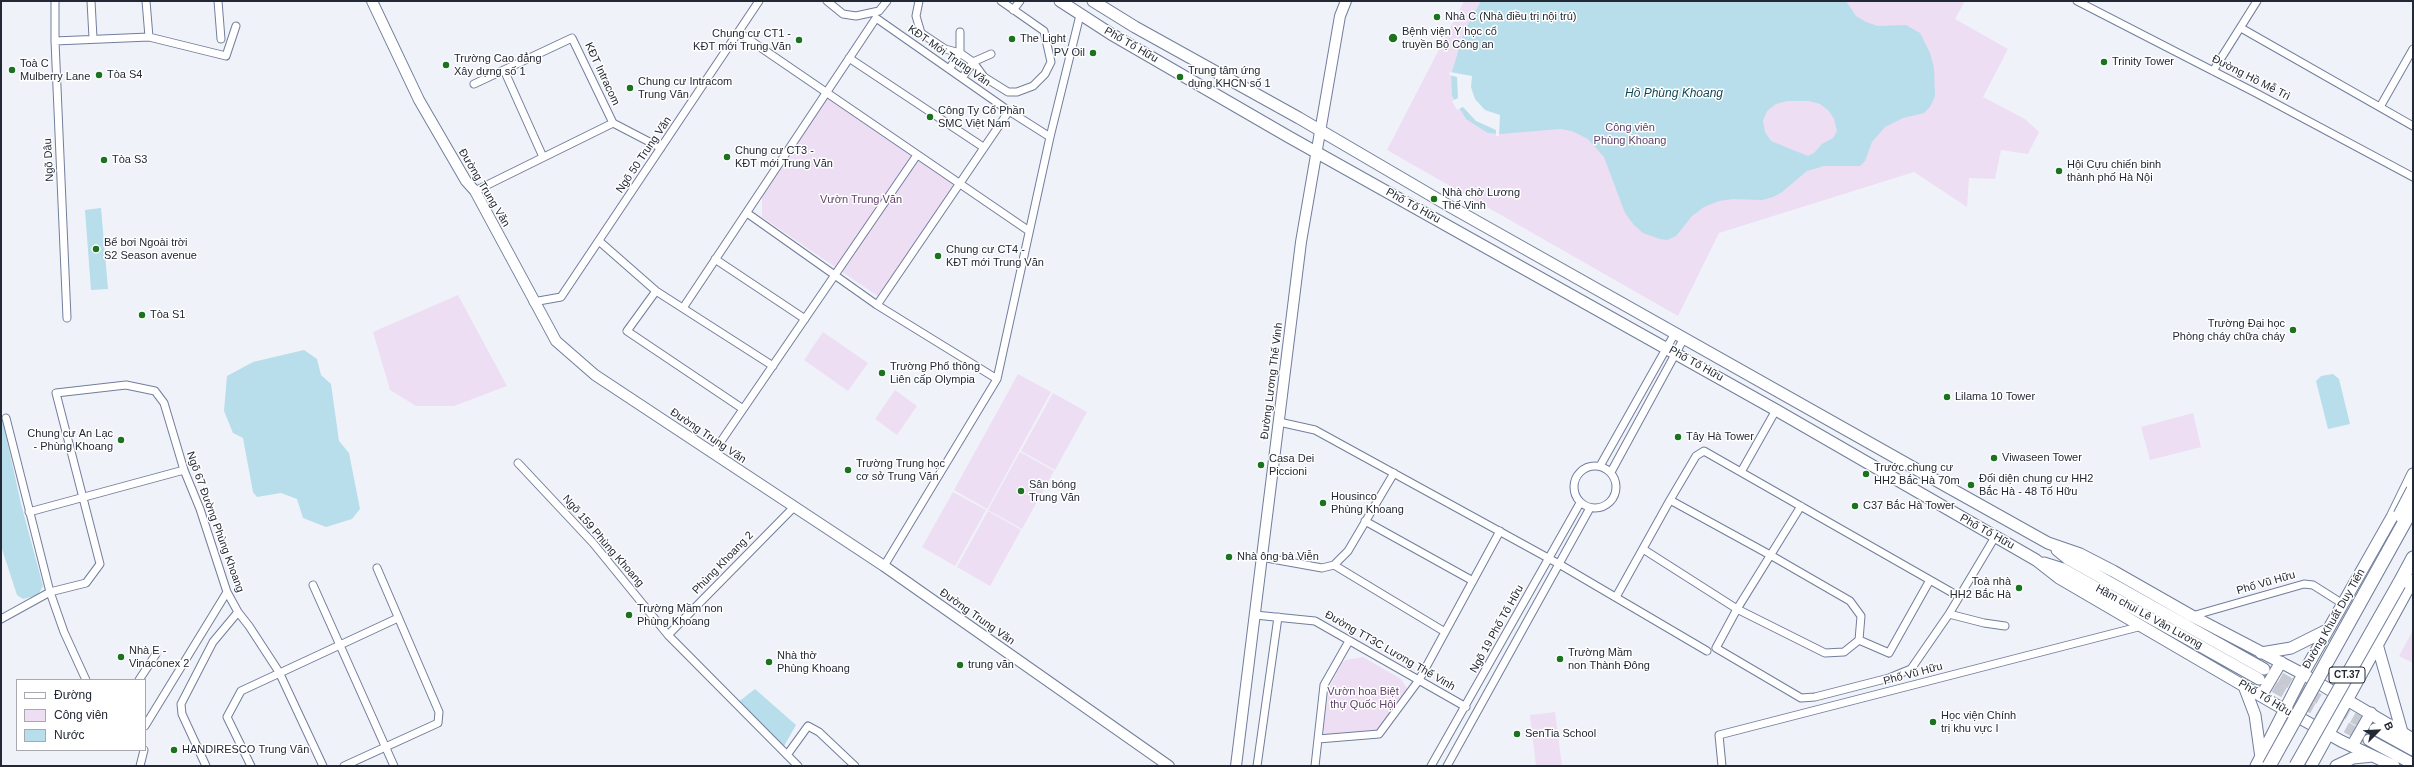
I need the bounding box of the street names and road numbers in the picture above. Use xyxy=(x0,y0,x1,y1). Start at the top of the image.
street label: KĐT Mới Trung Văn xyxy=(905,23,993,89)
street label: Phố Tố Hữu xyxy=(1102,24,1160,66)
street label: KĐT Intracom xyxy=(582,40,622,108)
street label: Đường Hồ Mễ Trì xyxy=(2210,53,2292,103)
street label: Ngõ 50 Trung Văn xyxy=(614,114,674,196)
street label: Ngõ Dâu xyxy=(41,138,57,182)
street label: Đường Trung Văn xyxy=(455,147,513,229)
street label: Phố Tố Hữu xyxy=(1384,186,1442,226)
street label: Đường Lương Thế Vinh xyxy=(1258,322,1286,440)
street label: Phố Tố Hữu xyxy=(1667,344,1725,384)
street label: Đường Trung Văn xyxy=(668,406,748,466)
street label: Ngõ 67 Đường Phùng Khoang xyxy=(183,450,247,594)
street label: Ngõ 159 Phùng Khoang xyxy=(559,492,647,590)
street label: Phố Tố Hữu xyxy=(1958,512,2016,552)
street label: Phùng Khoang 2 xyxy=(690,529,756,597)
street label: Đường Khuất Duy Tiến xyxy=(2300,567,2368,671)
street label: Phố Vũ Hữu xyxy=(2235,568,2297,598)
street label: Hầm chui Lê Văn Lương xyxy=(2093,582,2205,652)
street label: Ngõ 19 Phố Tố Hữu xyxy=(1467,583,1527,675)
street label: Đường Trung Văn xyxy=(937,586,1017,648)
street label: Đường TT3C Lương Thế Vinh xyxy=(1323,608,1457,694)
street label: Phố Vũ Hữu xyxy=(1882,660,1944,688)
road number: CT.37 xyxy=(2329,667,2365,683)
street label: Phố Tố Hữu xyxy=(2236,677,2294,719)

